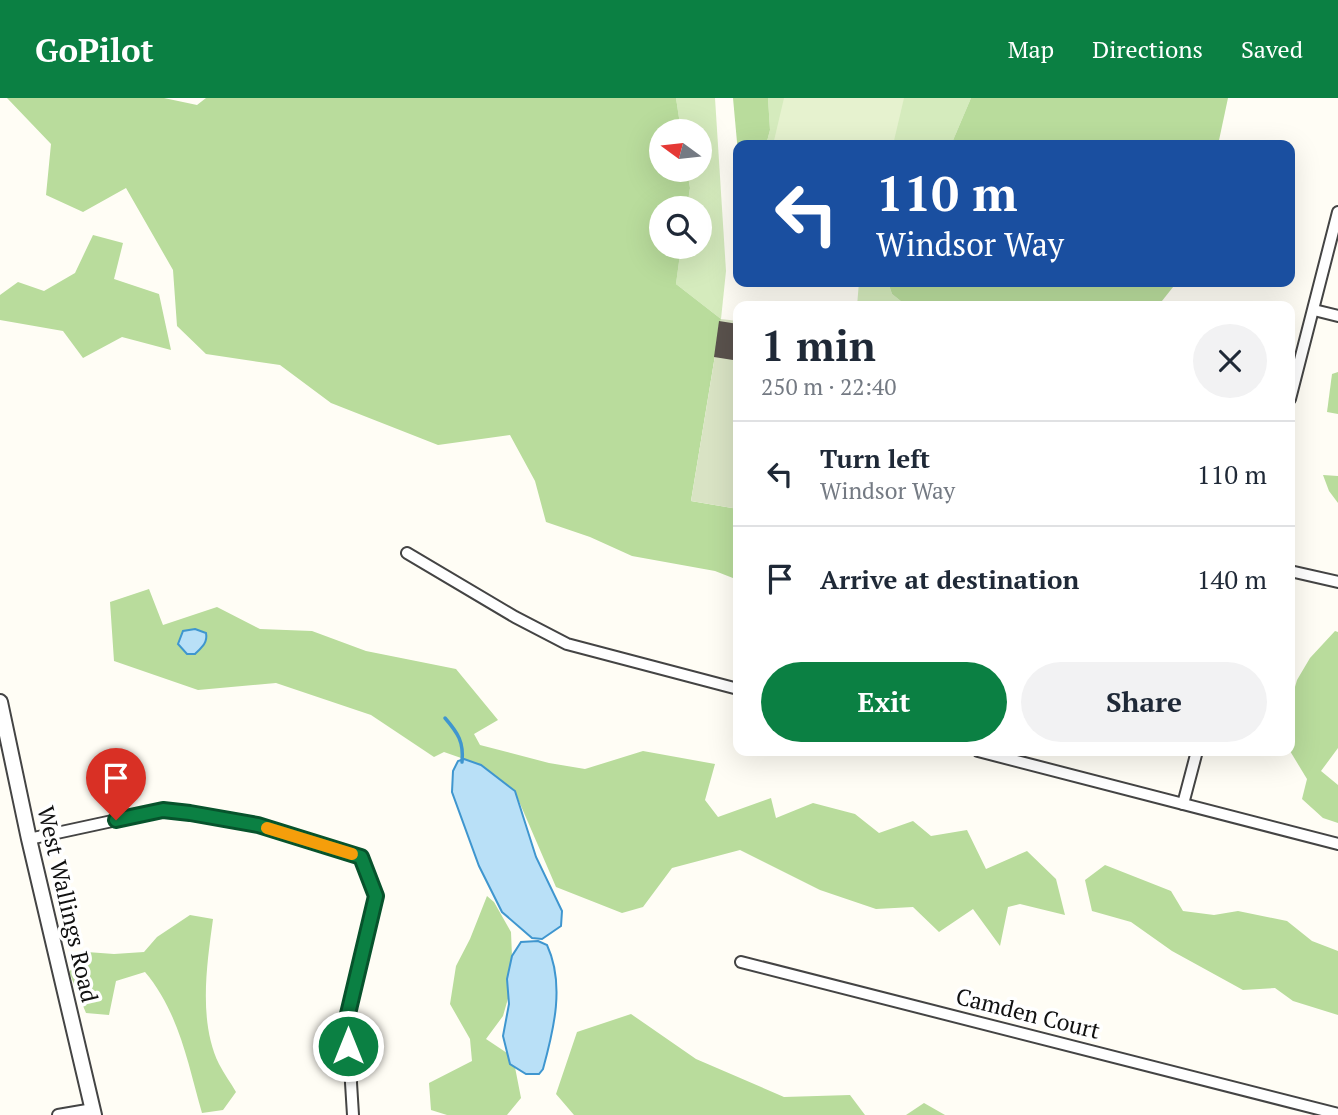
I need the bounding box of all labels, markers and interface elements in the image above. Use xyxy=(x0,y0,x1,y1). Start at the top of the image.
text: GoPilot xyxy=(35,28,154,71)
text: Map xyxy=(1008,33,1054,65)
text: Directions xyxy=(1092,33,1203,65)
text: Saved xyxy=(1241,33,1303,65)
north arrow xyxy=(649,119,712,182)
map controls xyxy=(649,119,712,259)
text: 110 m xyxy=(876,160,1018,225)
icon: left xyxy=(761,168,852,259)
button: search xyxy=(649,196,712,259)
text: Windsor Way xyxy=(876,223,1064,265)
text: 1 min xyxy=(761,317,876,373)
button: close xyxy=(1193,324,1267,398)
text: 250 m · 22:40 xyxy=(761,371,896,402)
text: Turn left xyxy=(820,441,930,475)
icon: left xyxy=(761,455,799,493)
text: 110 m xyxy=(1197,457,1267,491)
text: Windsor Way xyxy=(820,475,955,506)
icon: arrive xyxy=(761,560,799,598)
text: Arrive at destination xyxy=(820,562,1079,596)
text: 140 m xyxy=(1197,562,1267,596)
button: Exit xyxy=(761,662,1007,742)
button: Share xyxy=(1021,662,1267,742)
pin xyxy=(86,748,146,820)
icon: arrive xyxy=(97,759,135,797)
street label: West Wallings Road xyxy=(30,803,106,1005)
street label: Camden Court xyxy=(953,980,1104,1046)
position arrow xyxy=(311,1009,385,1083)

